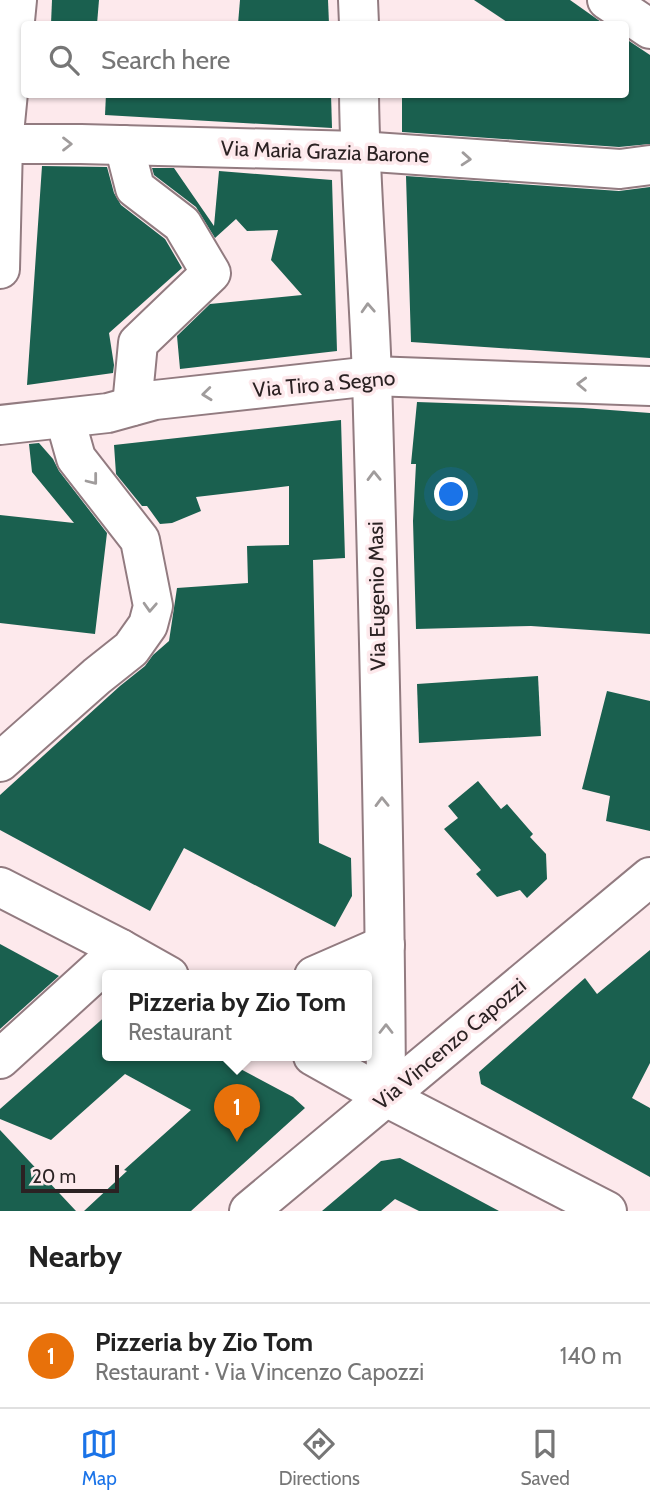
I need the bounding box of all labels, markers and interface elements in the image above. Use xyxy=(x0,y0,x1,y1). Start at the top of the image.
search box xyxy=(21,21,629,98)
icon: search xyxy=(45,41,83,79)
text: Search here xyxy=(101,44,230,76)
street label: Via Maria Grazia Barone xyxy=(220,135,430,168)
one-way arrow xyxy=(62,136,73,152)
one-way arrow xyxy=(461,151,472,166)
one-way arrow xyxy=(361,302,376,313)
street label: Via Tiro a Segno xyxy=(252,365,396,402)
one-way arrow xyxy=(576,376,587,391)
one-way arrow xyxy=(201,386,212,401)
one-way arrow xyxy=(367,470,382,481)
one-way arrow xyxy=(84,472,97,485)
your location xyxy=(434,477,468,511)
street label: Via Eugenio Masi xyxy=(363,521,390,671)
one-way arrow xyxy=(143,602,158,613)
one-way arrow xyxy=(374,796,390,806)
popup xyxy=(102,970,372,1061)
street label: Via Vincenzo Capozzi xyxy=(368,973,531,1115)
text: Pizzeria by Zio Tom xyxy=(128,986,346,1018)
text: Restaurant xyxy=(128,1018,232,1046)
one-way arrow xyxy=(378,1023,394,1034)
pin: 1 xyxy=(214,1084,260,1142)
scale bar xyxy=(21,1162,119,1194)
text: 20 m xyxy=(32,1165,76,1188)
text: Nearby xyxy=(28,1238,122,1275)
text: Pizzeria by Zio Tom xyxy=(95,1326,313,1358)
text: 1 xyxy=(47,1342,55,1370)
text: 140 m xyxy=(560,1342,622,1370)
text: Restaurant · Via Vincenzo Capozzi xyxy=(95,1358,424,1386)
tab: Map xyxy=(80,1425,118,1490)
tab: Directions xyxy=(279,1425,360,1490)
tab: Saved xyxy=(520,1425,570,1490)

